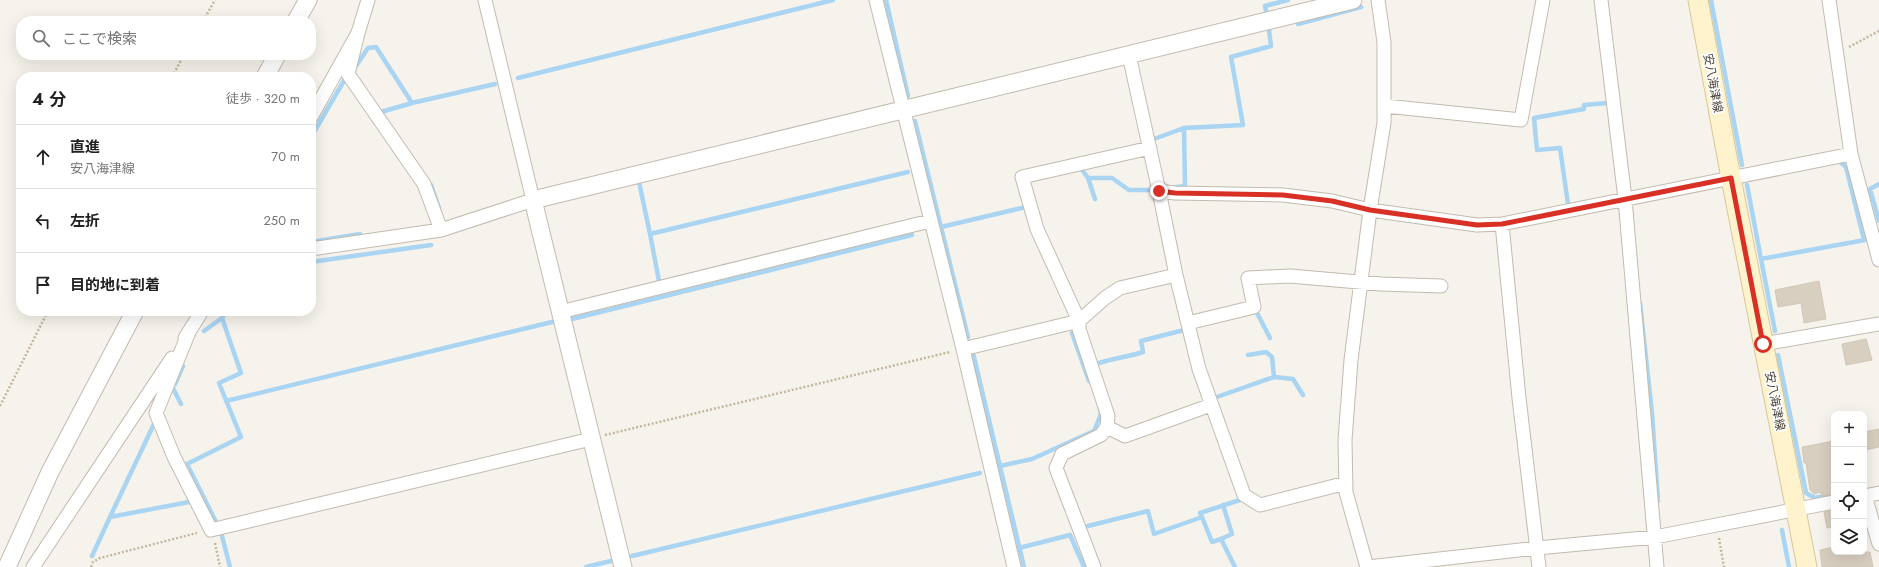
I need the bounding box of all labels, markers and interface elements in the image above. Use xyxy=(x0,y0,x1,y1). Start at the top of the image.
search box xyxy=(16,16,316,60)
icon: search xyxy=(30,27,52,49)
text: ここで検索 xyxy=(62,28,137,50)
street label: 安八海津線 xyxy=(1699,52,1727,114)
text: 4 分 xyxy=(32,87,66,111)
text: 徒歩 · 320 m xyxy=(226,89,300,108)
text: 直進 xyxy=(70,136,100,158)
icon: ahead xyxy=(32,146,54,168)
text: 70 m xyxy=(271,147,300,166)
text: 安八海津線 xyxy=(70,159,135,178)
route end xyxy=(1150,182,1168,200)
icon: left xyxy=(32,210,54,232)
text: 左折 xyxy=(70,210,100,232)
text: 250 m xyxy=(263,211,300,230)
icon: arrive xyxy=(32,274,54,296)
text: 目的地に到着 xyxy=(70,274,160,296)
route start xyxy=(1754,335,1772,353)
street label: 安八海津線 xyxy=(1760,370,1790,432)
map controls xyxy=(1831,411,1867,555)
button: + xyxy=(1831,411,1867,447)
button: − xyxy=(1831,447,1867,483)
button: locate xyxy=(1831,483,1867,519)
button: layers xyxy=(1831,519,1867,555)

